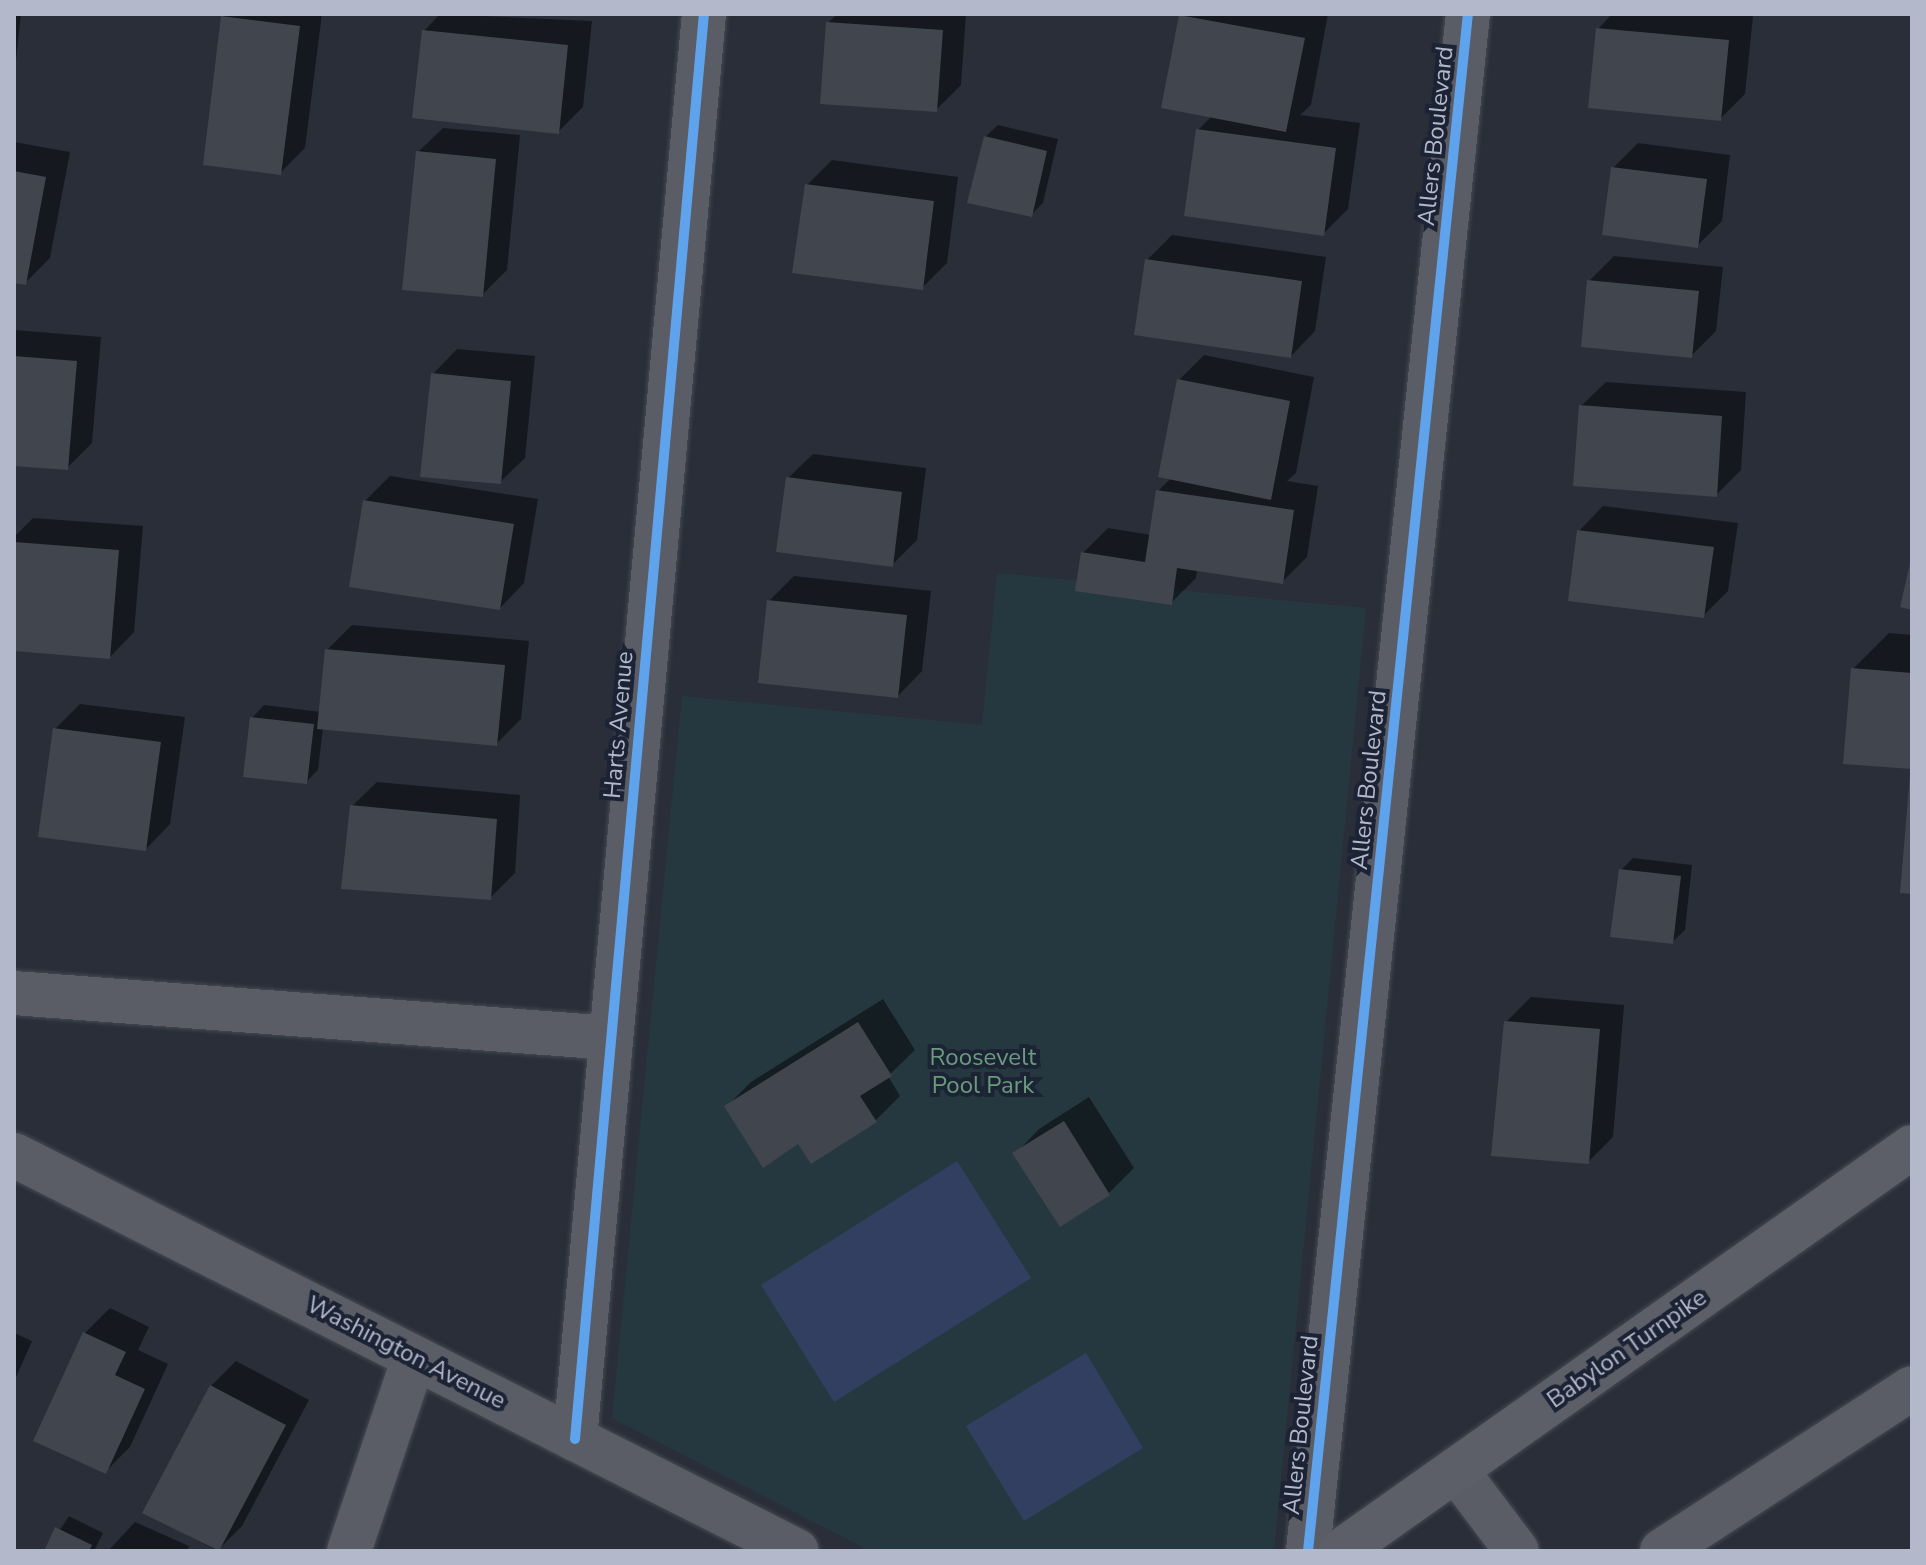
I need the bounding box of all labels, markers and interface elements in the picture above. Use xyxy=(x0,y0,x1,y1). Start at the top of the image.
street label: Allers Boulevard xyxy=(1412,45,1460,227)
street label: Harts Avenue xyxy=(598,650,640,800)
street label: Allers Boulevard xyxy=(1345,689,1393,871)
park label: Roosevelt Pool Park xyxy=(930,1044,1036,1100)
street label: Babylon Turnpike xyxy=(1542,1283,1712,1415)
street label: Washington Avenue xyxy=(302,1290,510,1416)
street label: Allers Boulevard xyxy=(1277,1334,1325,1516)

